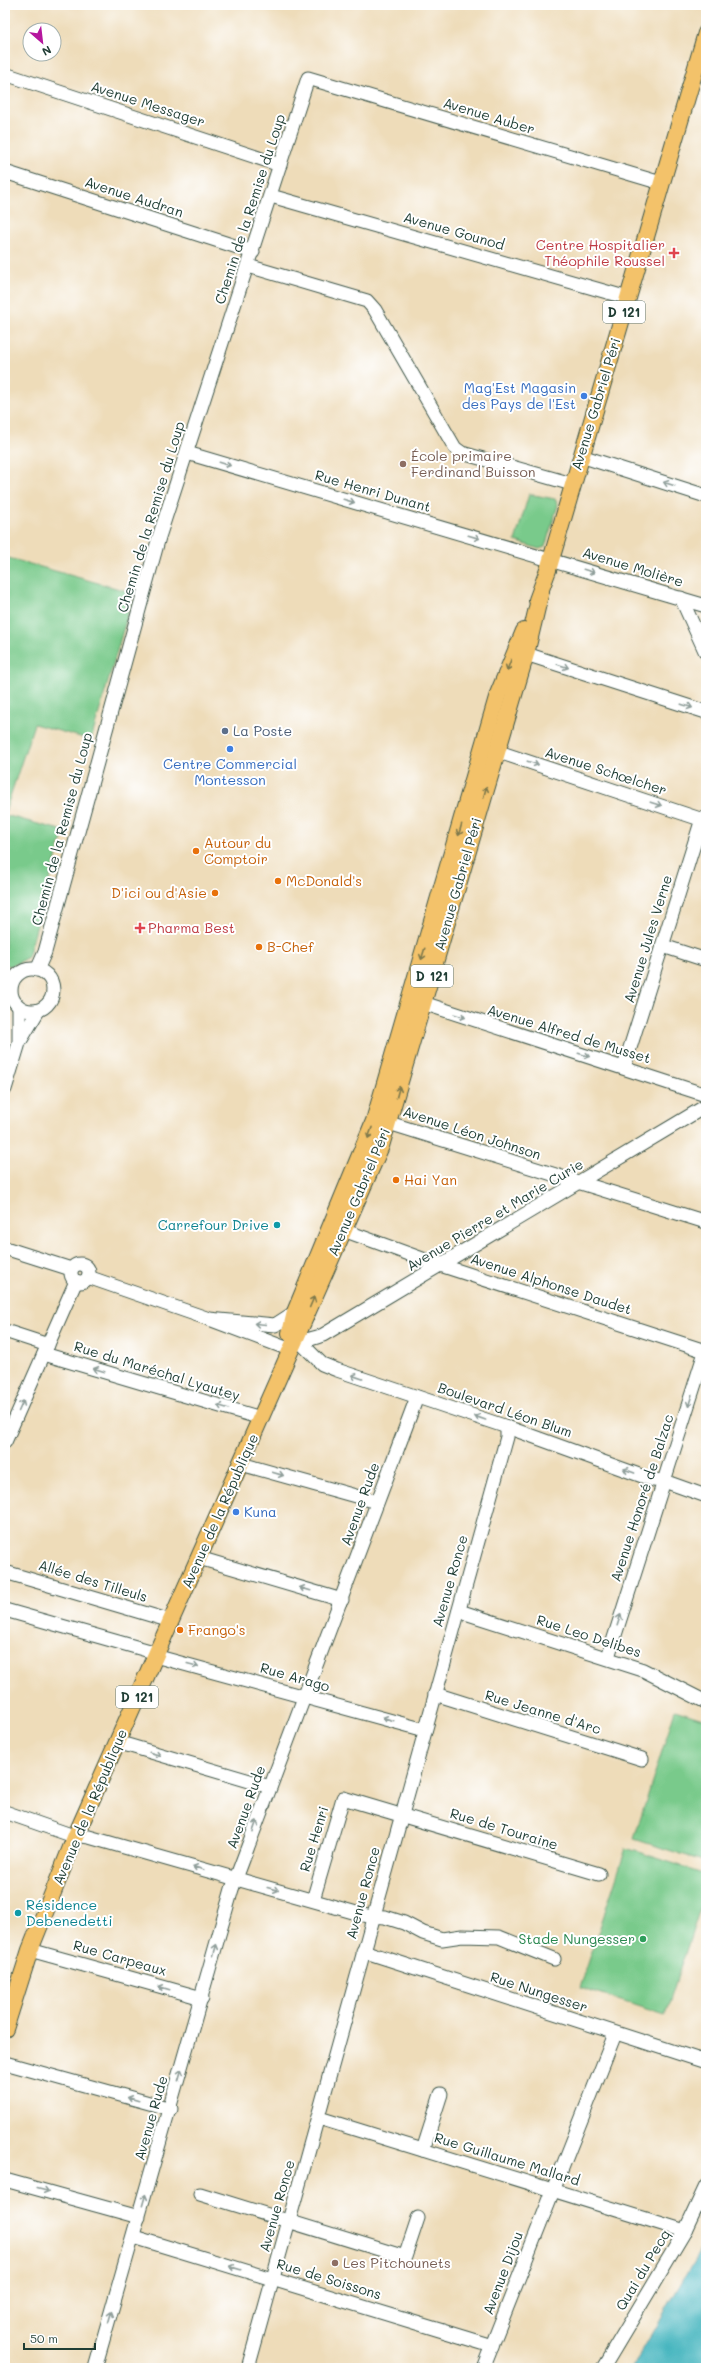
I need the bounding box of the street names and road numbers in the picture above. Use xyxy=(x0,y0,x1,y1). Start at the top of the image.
street label: Avenue Messager xyxy=(89,76,208,131)
street label: Avenue Auber xyxy=(441,93,537,138)
street label: Chemin de la Remise du Loup xyxy=(210,111,289,306)
street label: Avenue Audran xyxy=(82,172,186,221)
street label: Avenue Gounod xyxy=(401,207,507,254)
road number: D 121 xyxy=(603,301,645,323)
street label: Avenue Gabriel Péri xyxy=(566,335,625,472)
street label: Chemin de la Remise du Loup xyxy=(112,419,189,615)
street label: Rue Henri Dunant xyxy=(313,465,433,516)
street label: Avenue Molière xyxy=(580,542,686,591)
street label: Chemin de la Remise du Loup xyxy=(27,730,96,927)
street label: Avenue Schœlcher xyxy=(543,742,669,799)
street label: Avenue Gabriel Péri xyxy=(429,815,486,953)
street label: Avenue Jules Verne xyxy=(619,873,676,1005)
road number: D 121 xyxy=(411,965,453,987)
street label: Avenue Alfred de Musset xyxy=(485,1000,653,1067)
street label: Avenue Léon Johnson xyxy=(401,1101,544,1164)
street label: Avenue Gabriel Péri xyxy=(323,1125,394,1259)
street label: Avenue Pierre et Marie Curie xyxy=(403,1154,587,1275)
street label: Avenue Alphonse Daudet xyxy=(468,1248,634,1319)
street label: Rue du Maréchal Lyautey xyxy=(72,1336,242,1405)
street label: Boulevard Léon Blum xyxy=(435,1378,575,1441)
street label: Avenue Honoré de Balzac xyxy=(605,1412,678,1584)
street label: Avenue de la République xyxy=(177,1430,262,1591)
street label: Avenue Rude xyxy=(336,1460,383,1548)
street label: Avenue Ronce xyxy=(427,1533,472,1629)
street label: Allée des Tilleuls xyxy=(36,1555,150,1606)
street label: Rue Leo Delibes xyxy=(534,1610,644,1661)
street label: Rue Arago xyxy=(258,1658,332,1696)
street label: Rue Jeanne d'Arc xyxy=(483,1685,604,1738)
road number: D 121 xyxy=(116,1686,158,1708)
street label: Avenue de la République xyxy=(48,1726,131,1888)
street label: Avenue Rude xyxy=(222,1763,269,1851)
street label: Rue de Touraine xyxy=(448,1803,560,1854)
street label: Rue Henri xyxy=(295,1804,332,1874)
street label: Avenue Ronce xyxy=(341,1845,384,1941)
street label: Rue Carpeaux xyxy=(71,1935,169,1980)
street label: Rue Nungesser xyxy=(488,1967,590,2016)
street label: Avenue Rude xyxy=(129,2073,172,2162)
street label: Rue Guillaume Mallard xyxy=(432,2127,582,2190)
street label: Avenue Ronce xyxy=(254,2158,299,2254)
street label: Quai du Pecq xyxy=(611,2226,674,2314)
street label: Avenue Dijou xyxy=(478,2229,527,2317)
street label: Rue de Soissons xyxy=(274,2254,384,2304)

